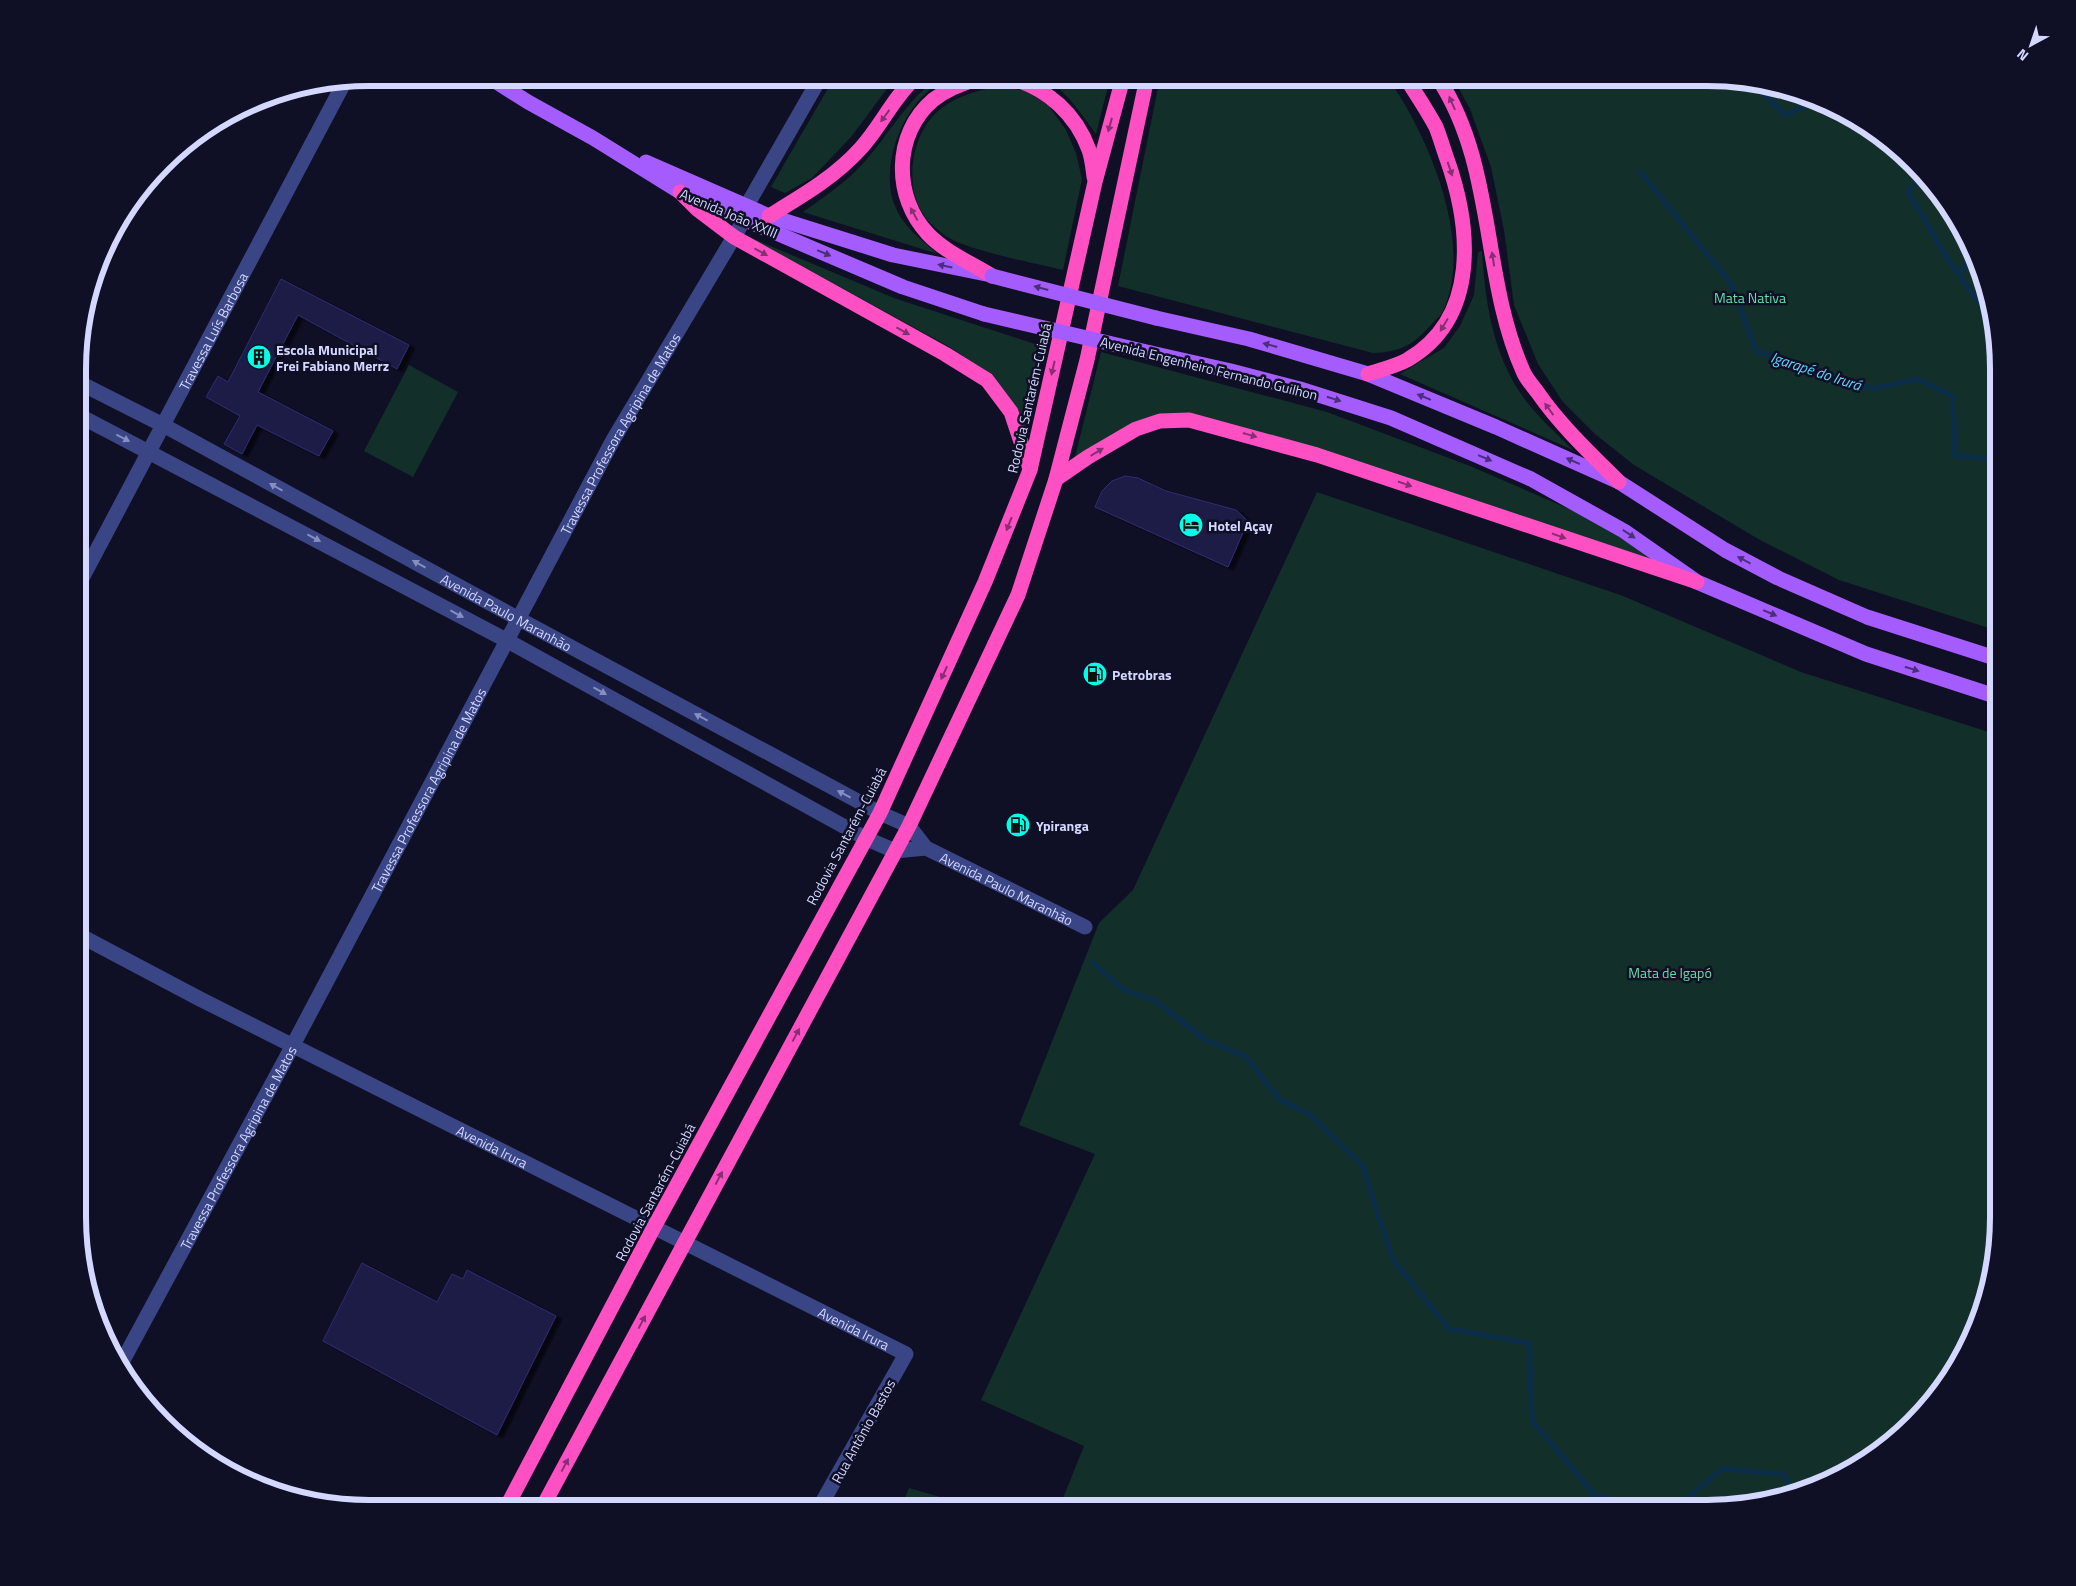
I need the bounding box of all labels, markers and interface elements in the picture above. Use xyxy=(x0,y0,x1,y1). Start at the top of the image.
north arrow xyxy=(2006,20,2056,70)
text: N xyxy=(2012,44,2033,67)
one-way arrow xyxy=(1448,96,1456,110)
one-way arrow xyxy=(879,109,890,122)
one-way arrow xyxy=(1106,117,1114,132)
one-way arrow xyxy=(1447,161,1455,176)
street label: Avenida João XXIII xyxy=(677,183,781,243)
one-way arrow xyxy=(910,207,919,220)
one-way arrow xyxy=(754,248,768,256)
one-way arrow xyxy=(817,250,831,258)
one-way arrow xyxy=(1488,251,1496,267)
one-way arrow xyxy=(936,261,952,269)
street label: Travessa Luís Barbosa xyxy=(173,268,253,393)
one-way arrow xyxy=(1033,284,1048,292)
park label: Mata Nativa xyxy=(1714,287,1786,308)
one-way arrow xyxy=(1439,319,1448,332)
street label: Rodovia Santarém-Cuiabá xyxy=(1002,321,1056,475)
one-way arrow xyxy=(896,326,910,335)
street label: Travessa Professora Agripina de Matos xyxy=(554,328,685,538)
street label: Avenida Engenheiro Fernando Guilhon xyxy=(1098,331,1320,405)
place label: Escola Municipal Frei Fabiano Merrz xyxy=(276,339,389,376)
one-way arrow xyxy=(1262,341,1277,349)
building icon: Escola Municipal Frei Fabiano Merrz xyxy=(246,344,272,370)
water label: Igarapé do Irurá xyxy=(1768,346,1865,397)
one-way arrow xyxy=(1049,361,1057,376)
one-way arrow xyxy=(1417,393,1431,401)
one-way arrow xyxy=(1326,396,1341,404)
one-way arrow xyxy=(1544,402,1554,416)
one-way arrow xyxy=(1242,432,1257,440)
one-way arrow xyxy=(116,434,131,442)
one-way arrow xyxy=(1090,447,1103,456)
one-way arrow xyxy=(1478,455,1492,463)
one-way arrow xyxy=(1566,457,1580,465)
one-way arrow xyxy=(1397,481,1412,488)
one-way arrow xyxy=(270,482,283,491)
hotel icon: Hotel Açay xyxy=(1178,512,1204,538)
place label: Hotel Açay xyxy=(1208,515,1273,536)
one-way arrow xyxy=(1004,517,1012,531)
one-way arrow xyxy=(1622,529,1635,539)
one-way arrow xyxy=(1551,533,1566,540)
one-way arrow xyxy=(306,534,321,542)
one-way arrow xyxy=(1737,556,1751,564)
one-way arrow xyxy=(412,560,426,569)
street label: Avenida Paulo Maranhão xyxy=(437,568,576,656)
one-way arrow xyxy=(450,610,465,618)
one-way arrow xyxy=(1762,610,1777,617)
fuel station icon: Petrobras xyxy=(1082,661,1108,687)
place label: Petrobras xyxy=(1112,664,1172,685)
one-way arrow xyxy=(1905,665,1920,673)
one-way arrow xyxy=(939,666,947,680)
street label: Travessa Professora Agripina de Matos xyxy=(365,684,491,896)
one-way arrow xyxy=(593,687,607,696)
one-way arrow xyxy=(693,713,708,721)
street label: Rodovia Santarém-Cuiabá xyxy=(801,763,891,909)
one-way arrow xyxy=(837,789,850,798)
fuel station icon: Ypiranga xyxy=(1005,812,1031,838)
place label: Ypiranga xyxy=(1036,815,1089,836)
street label: Avenida Paulo Maranhão xyxy=(936,846,1077,930)
park label: Mata de Igapó xyxy=(1628,962,1712,983)
one-way arrow xyxy=(792,1028,800,1043)
street label: Travessa Professora Agripina de Matos xyxy=(174,1042,301,1253)
street label: Avenida Irura xyxy=(453,1119,532,1173)
street label: Rodovia Santarém-Cuiabá xyxy=(610,1119,700,1265)
one-way arrow xyxy=(714,1172,723,1185)
street label: Avenida Irura xyxy=(815,1301,893,1355)
one-way arrow xyxy=(638,1314,646,1329)
street label: Rua Antônio Bastos xyxy=(826,1375,900,1487)
one-way arrow xyxy=(561,1458,570,1472)

